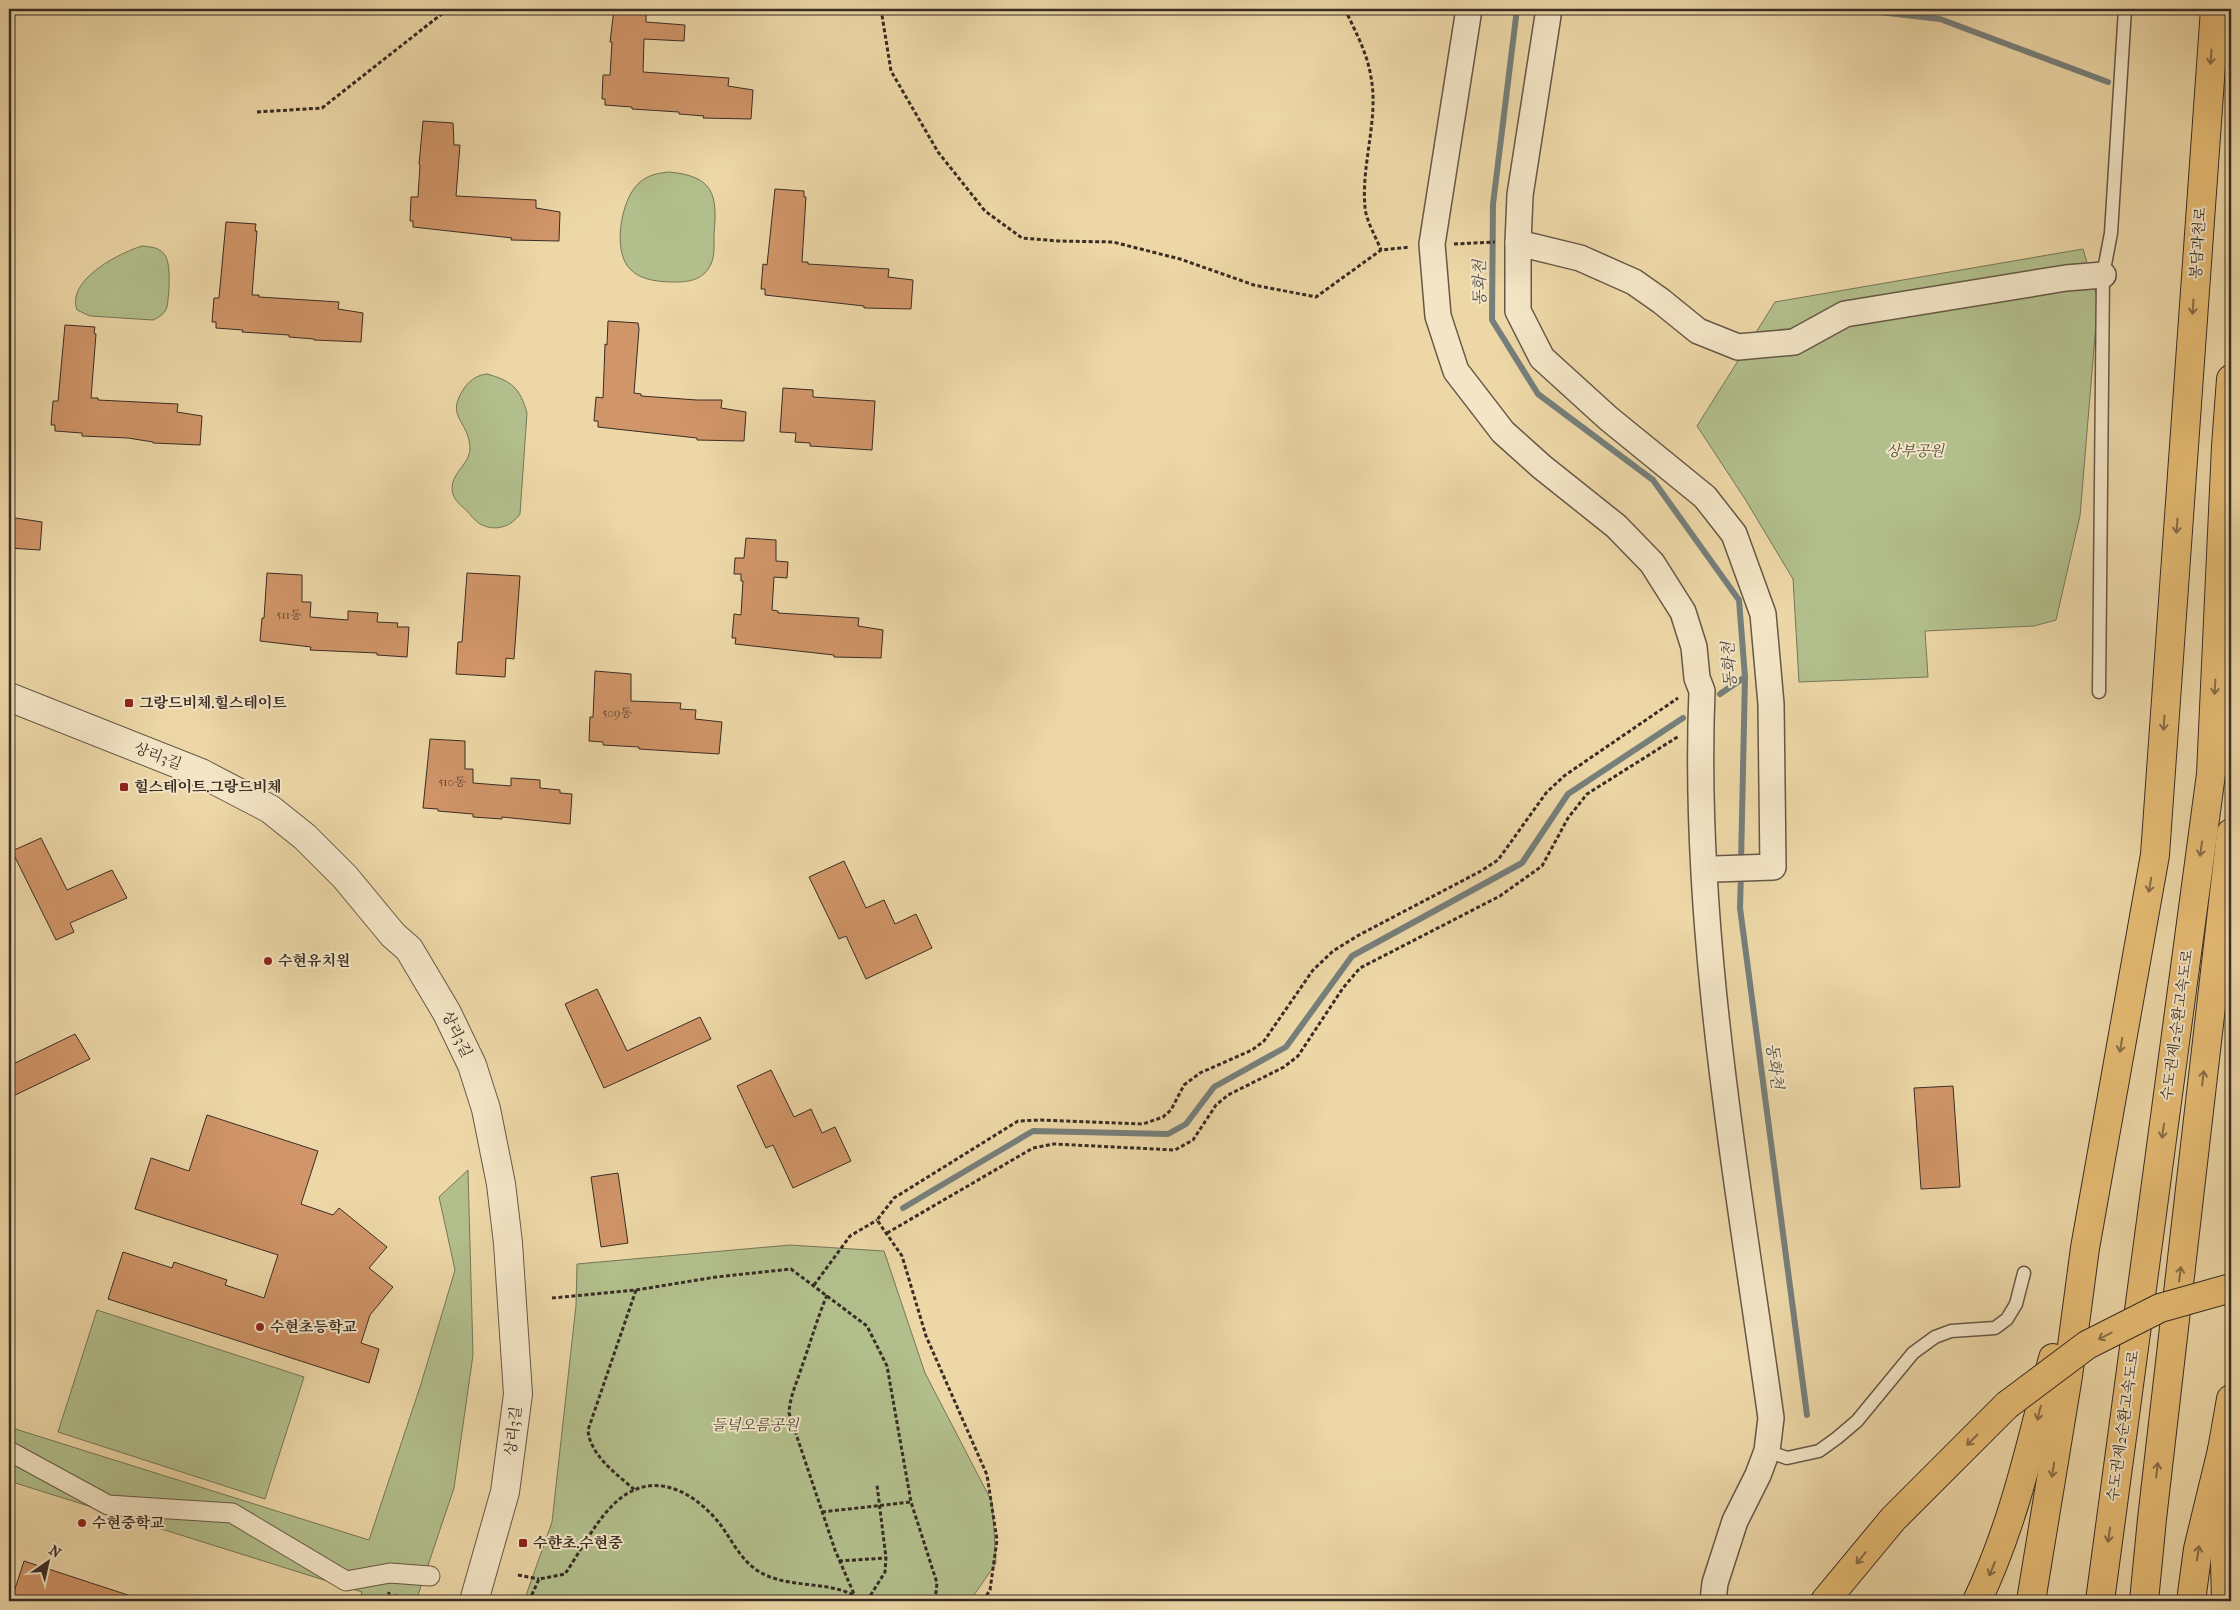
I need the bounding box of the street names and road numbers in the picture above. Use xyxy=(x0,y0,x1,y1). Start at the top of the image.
street label: 봉담과천로 xyxy=(2186,206,2210,280)
street label: 상리3길 xyxy=(132,739,184,773)
street label: 수도권제2순환고속도로 xyxy=(2157,948,2197,1102)
street label: 상리3길 xyxy=(438,1008,476,1060)
street label: 수도권제2순환고속도로 xyxy=(2103,1349,2143,1503)
street label: 상리3길 xyxy=(501,1405,525,1457)

